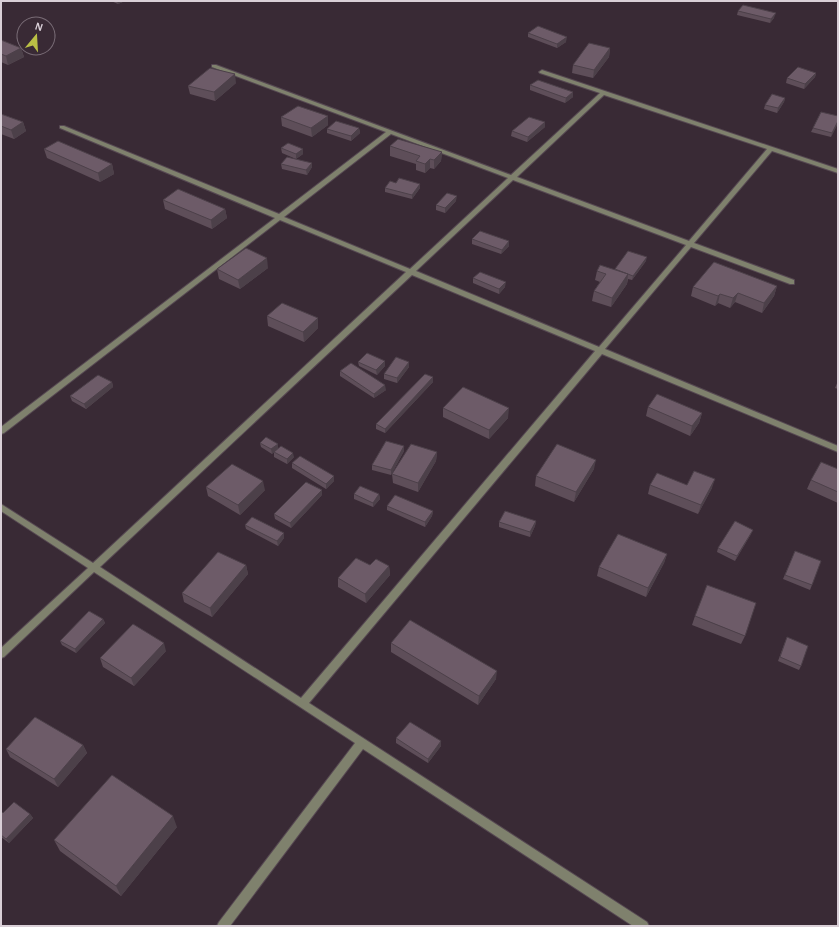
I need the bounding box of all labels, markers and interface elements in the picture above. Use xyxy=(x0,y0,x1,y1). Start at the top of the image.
north arrow xyxy=(16,16,56,56)
text: N xyxy=(34,21,44,33)

